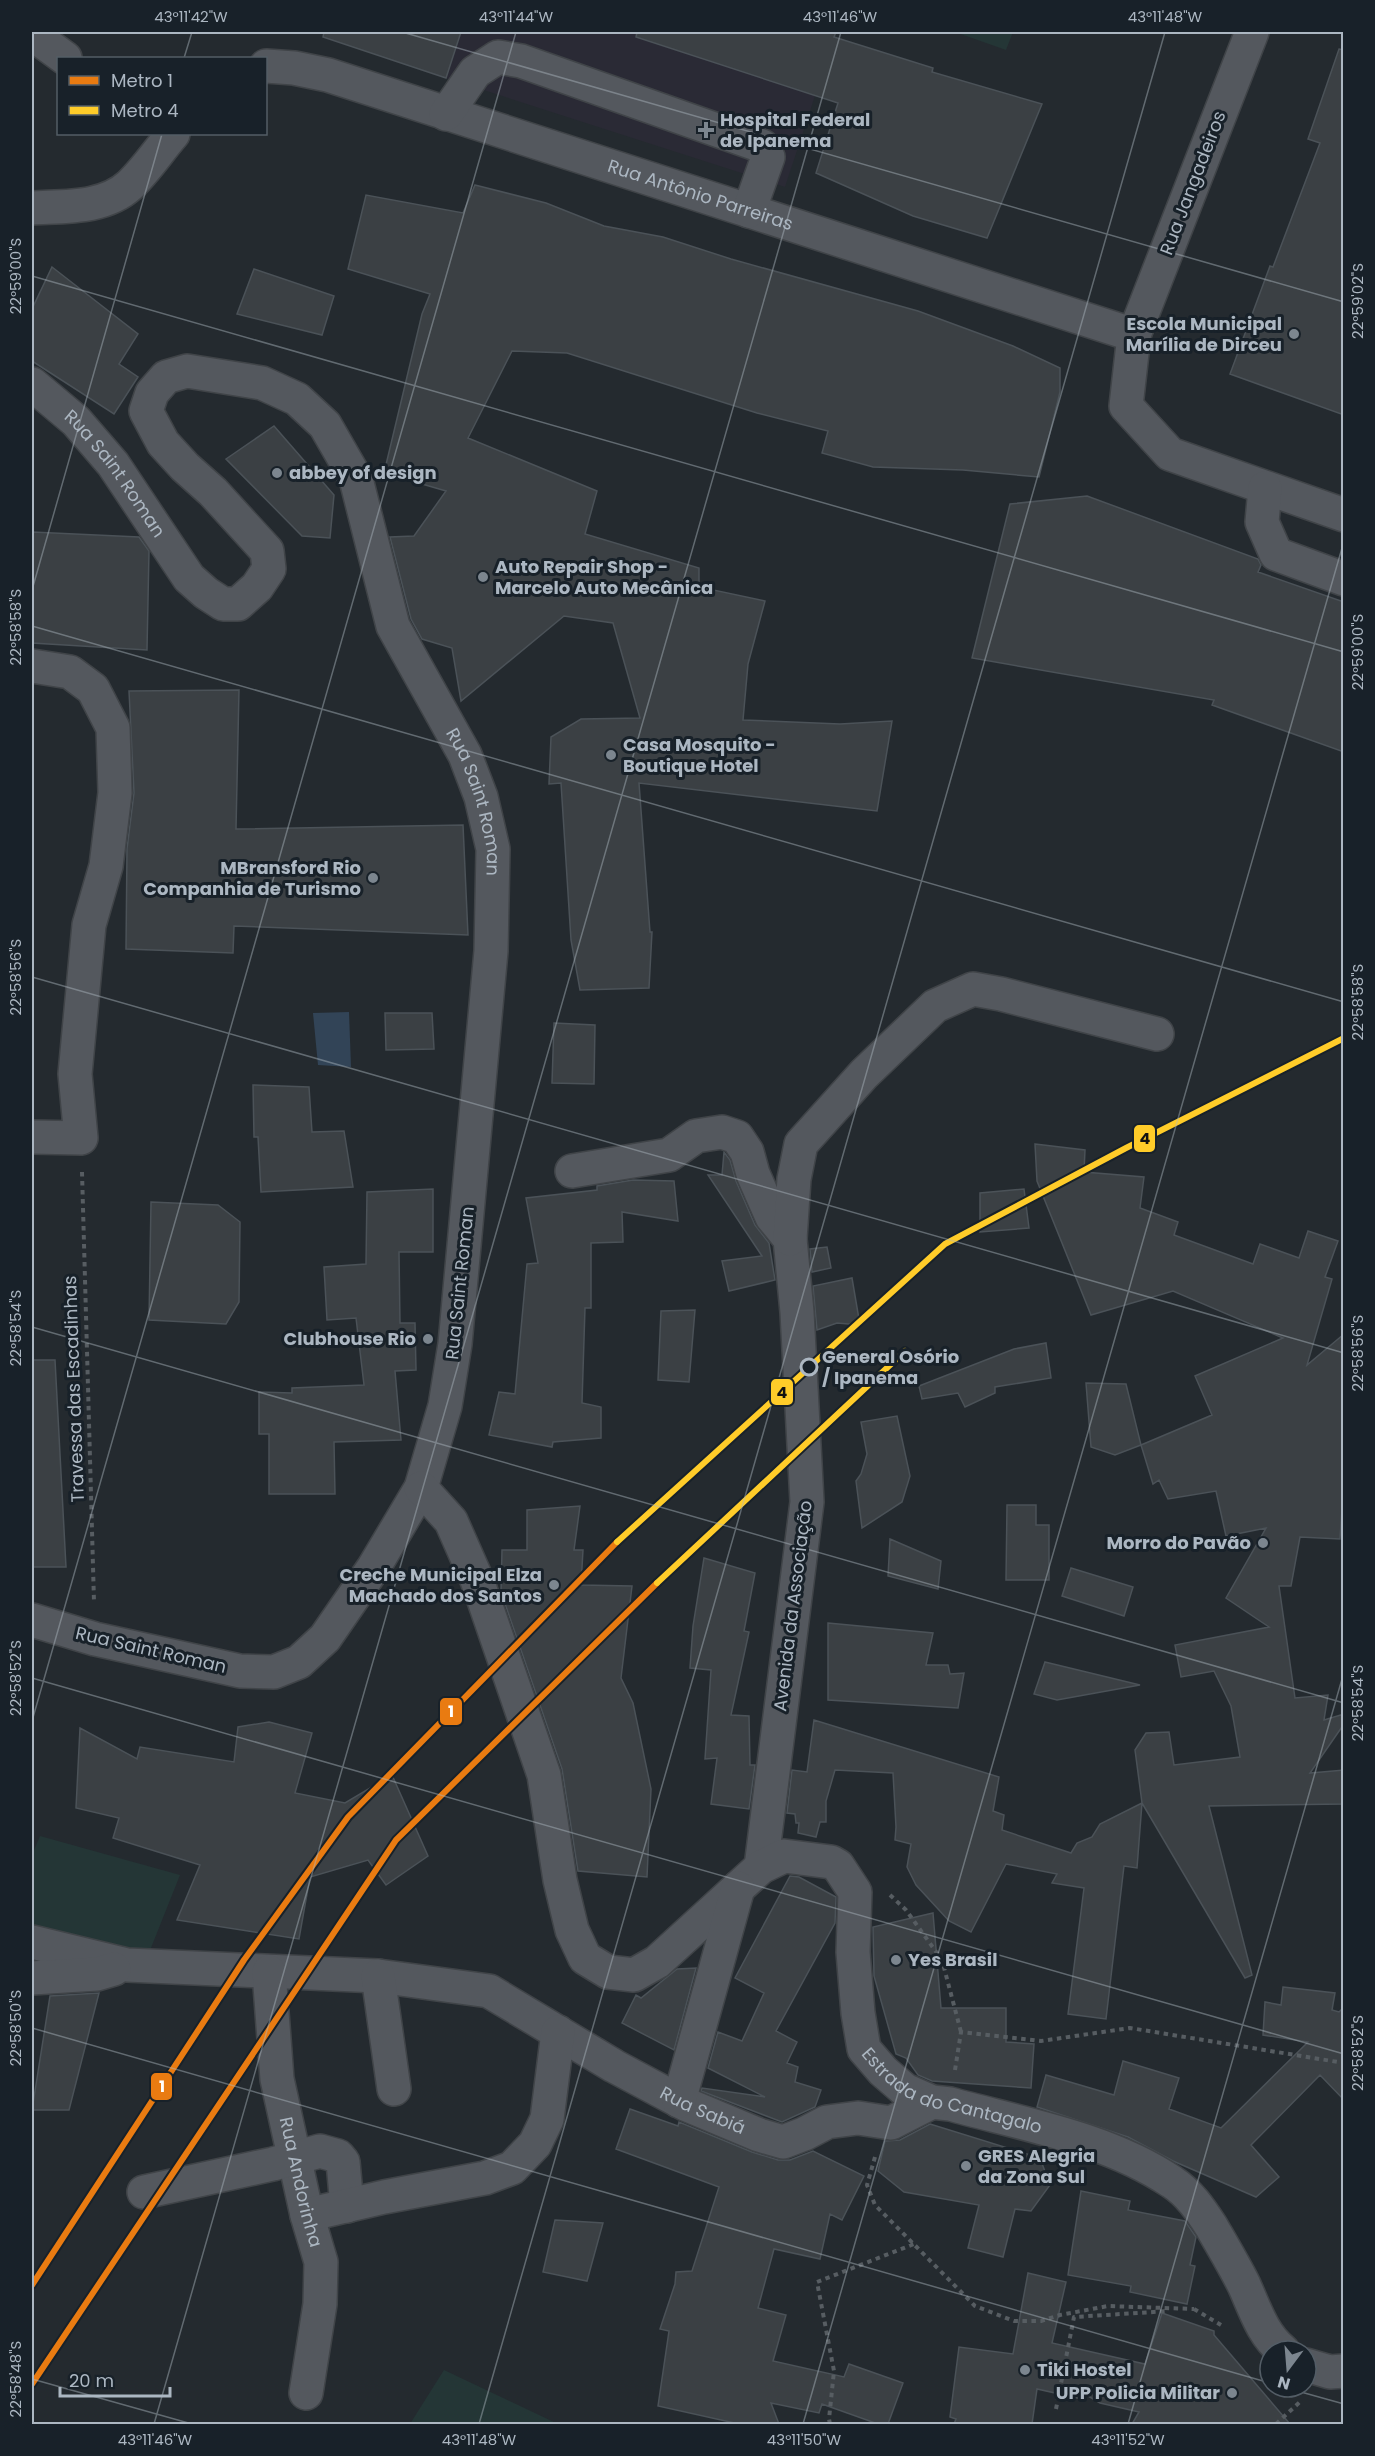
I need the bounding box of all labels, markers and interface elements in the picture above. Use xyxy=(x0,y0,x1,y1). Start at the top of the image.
text: 43°11'42"W xyxy=(154,6,228,27)
text: 43°11'44"W xyxy=(479,6,554,27)
text: 43°11'46"W xyxy=(803,6,878,27)
text: 43°11'48"W xyxy=(1128,6,1203,27)
legend xyxy=(57,57,267,135)
text: Metro 1 xyxy=(111,68,173,93)
text: Metro 4 xyxy=(111,98,179,123)
place label: Hospital Federal de Ipanema xyxy=(720,107,870,153)
street label: Rua Jangadeiros xyxy=(1154,107,1232,258)
marker: Hospital Federal de Ipanema xyxy=(697,121,715,139)
street label: Rua Antônio Parreiras xyxy=(605,153,796,236)
text: 22°59'00"S xyxy=(5,238,26,314)
text: 22°59'02"S xyxy=(1347,263,1368,339)
place label: Escola Municipal Marília de Dirceu xyxy=(1126,311,1282,357)
marker: Escola Municipal Marília de Dirceu xyxy=(1287,327,1301,341)
street label: Rua Saint Roman xyxy=(59,404,171,542)
place label: abbey of design xyxy=(289,460,437,485)
marker: abbey of design xyxy=(270,466,284,480)
place label: Auto Repair Shop - Marcelo Auto Mecânica xyxy=(495,554,713,600)
marker: Auto Repair Shop - Marcelo Auto Mecânica xyxy=(476,570,490,584)
text: 22°58'58"S xyxy=(5,589,26,665)
text: 22°59'00"S xyxy=(1347,614,1368,690)
street label: Rua Saint Roman xyxy=(440,723,506,876)
place label: Casa Mosquito - Boutique Hotel xyxy=(623,732,776,778)
marker: Casa Mosquito - Boutique Hotel xyxy=(604,748,618,762)
place label: MBransford Rio Companhia de Turismo xyxy=(143,855,361,901)
marker: MBransford Rio Companhia de Turismo xyxy=(366,871,380,885)
text: 22°58'56"S xyxy=(5,939,26,1015)
text: 22°58'58"S xyxy=(1347,964,1368,1040)
line badge: 4 xyxy=(1133,1124,1156,1153)
text: 4 xyxy=(1140,1127,1151,1150)
street label: Rua Saint Roman xyxy=(439,1205,480,1361)
street label: Travessa das Escadinhas xyxy=(57,1275,90,1503)
text: 22°58'54"S xyxy=(5,1290,26,1366)
text: 22°58'56"S xyxy=(1347,1315,1368,1391)
place label: Clubhouse Rio xyxy=(283,1326,416,1351)
marker: Clubhouse Rio xyxy=(421,1332,435,1346)
place label: General Osório / Ipanema xyxy=(822,1344,959,1390)
marker: General Osório / Ipanema xyxy=(800,1358,818,1376)
line badge: 4 xyxy=(770,1378,794,1406)
text: 4 xyxy=(777,1381,788,1404)
street label: Avenida da Associação xyxy=(767,1499,818,1713)
place label: Morro do Pavão xyxy=(1106,1530,1251,1555)
marker: Morro do Pavão xyxy=(1256,1536,1270,1550)
place label: Creche Municipal Elza Machado dos Santos xyxy=(340,1562,542,1608)
marker: Creche Municipal Elza Machado dos Santos xyxy=(547,1578,561,1592)
street label: Rua Saint Roman xyxy=(73,1620,229,1679)
text: 22°58'52"S xyxy=(5,1640,26,1716)
text: 22°58'54"S xyxy=(1347,1665,1368,1741)
line badge: 1 xyxy=(439,1697,463,1726)
text: 1 xyxy=(448,1700,454,1723)
place label: Yes Brasil xyxy=(908,1947,997,1972)
marker: Yes Brasil xyxy=(889,1953,903,1967)
text: 22°58'50"S xyxy=(5,1990,26,2066)
text: 22°58'52"S xyxy=(1347,2015,1368,2091)
street label: Estrada do Cantagalo xyxy=(856,2042,1045,2139)
line badge: 1 xyxy=(150,2072,173,2101)
text: 1 xyxy=(159,2075,165,2098)
street label: Rua Sabiá xyxy=(656,2080,749,2140)
street label: Rua Andorinha xyxy=(274,2114,329,2250)
place label: GRES Alegria da Zona Sul xyxy=(978,2143,1095,2189)
marker: GRES Alegria da Zona Sul xyxy=(959,2159,973,2173)
north arrow xyxy=(1258,2339,1318,2399)
text: 22°58'48"S xyxy=(5,2341,26,2417)
place label: Tiki Hostel xyxy=(1037,2357,1132,2382)
scale bar xyxy=(60,2360,170,2398)
marker: Tiki Hostel xyxy=(1018,2363,1032,2377)
text: 20 m xyxy=(69,2368,114,2393)
text: N xyxy=(1275,2370,1293,2396)
place label: UPP Policia Militar xyxy=(1056,2380,1220,2405)
marker: UPP Policia Militar xyxy=(1225,2386,1239,2400)
text: 43°11'46"W xyxy=(118,2429,193,2450)
text: 43°11'48"W xyxy=(442,2429,517,2450)
text: 43°11'50"W xyxy=(767,2429,841,2450)
text: 43°11'52"W xyxy=(1091,2429,1165,2450)

